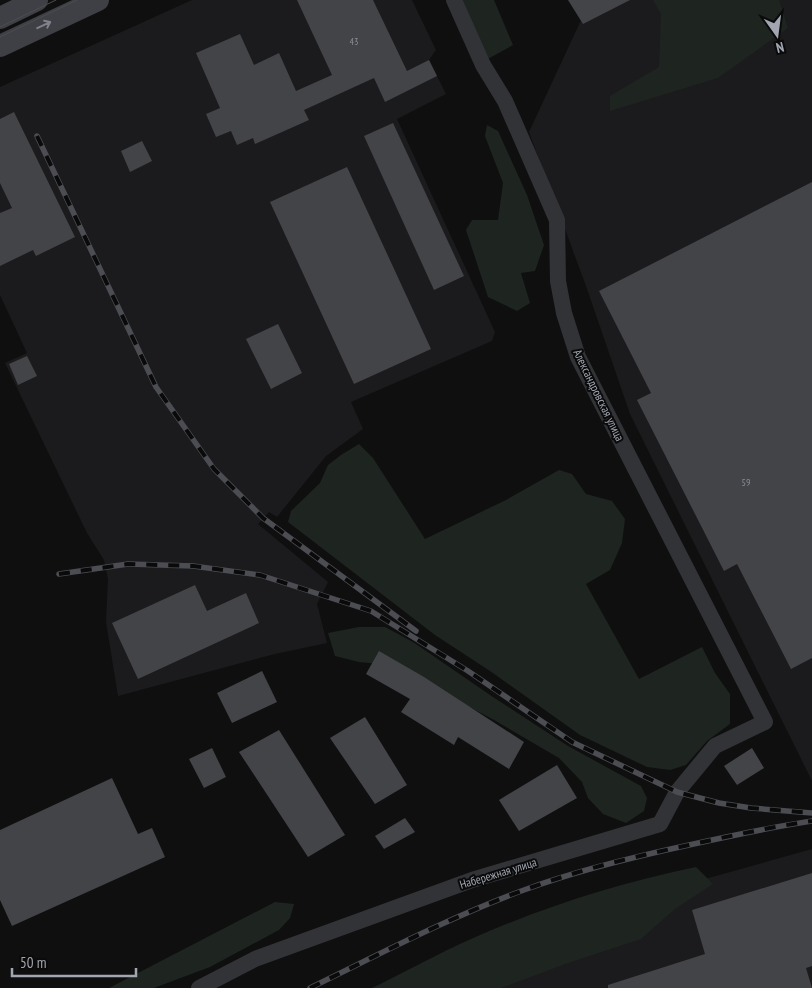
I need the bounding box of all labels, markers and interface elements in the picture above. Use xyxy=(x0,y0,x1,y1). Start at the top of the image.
north arrow xyxy=(752,10,802,60)
one-way arrow xyxy=(36,20,51,29)
house number: 43 xyxy=(350,35,359,48)
text: N xyxy=(774,38,786,57)
street label: Александровская улица xyxy=(570,347,628,444)
house number: 59 xyxy=(742,476,751,489)
street label: Набережная улица xyxy=(458,854,538,892)
scale bar xyxy=(12,946,136,978)
text: 50 m xyxy=(20,953,46,972)

